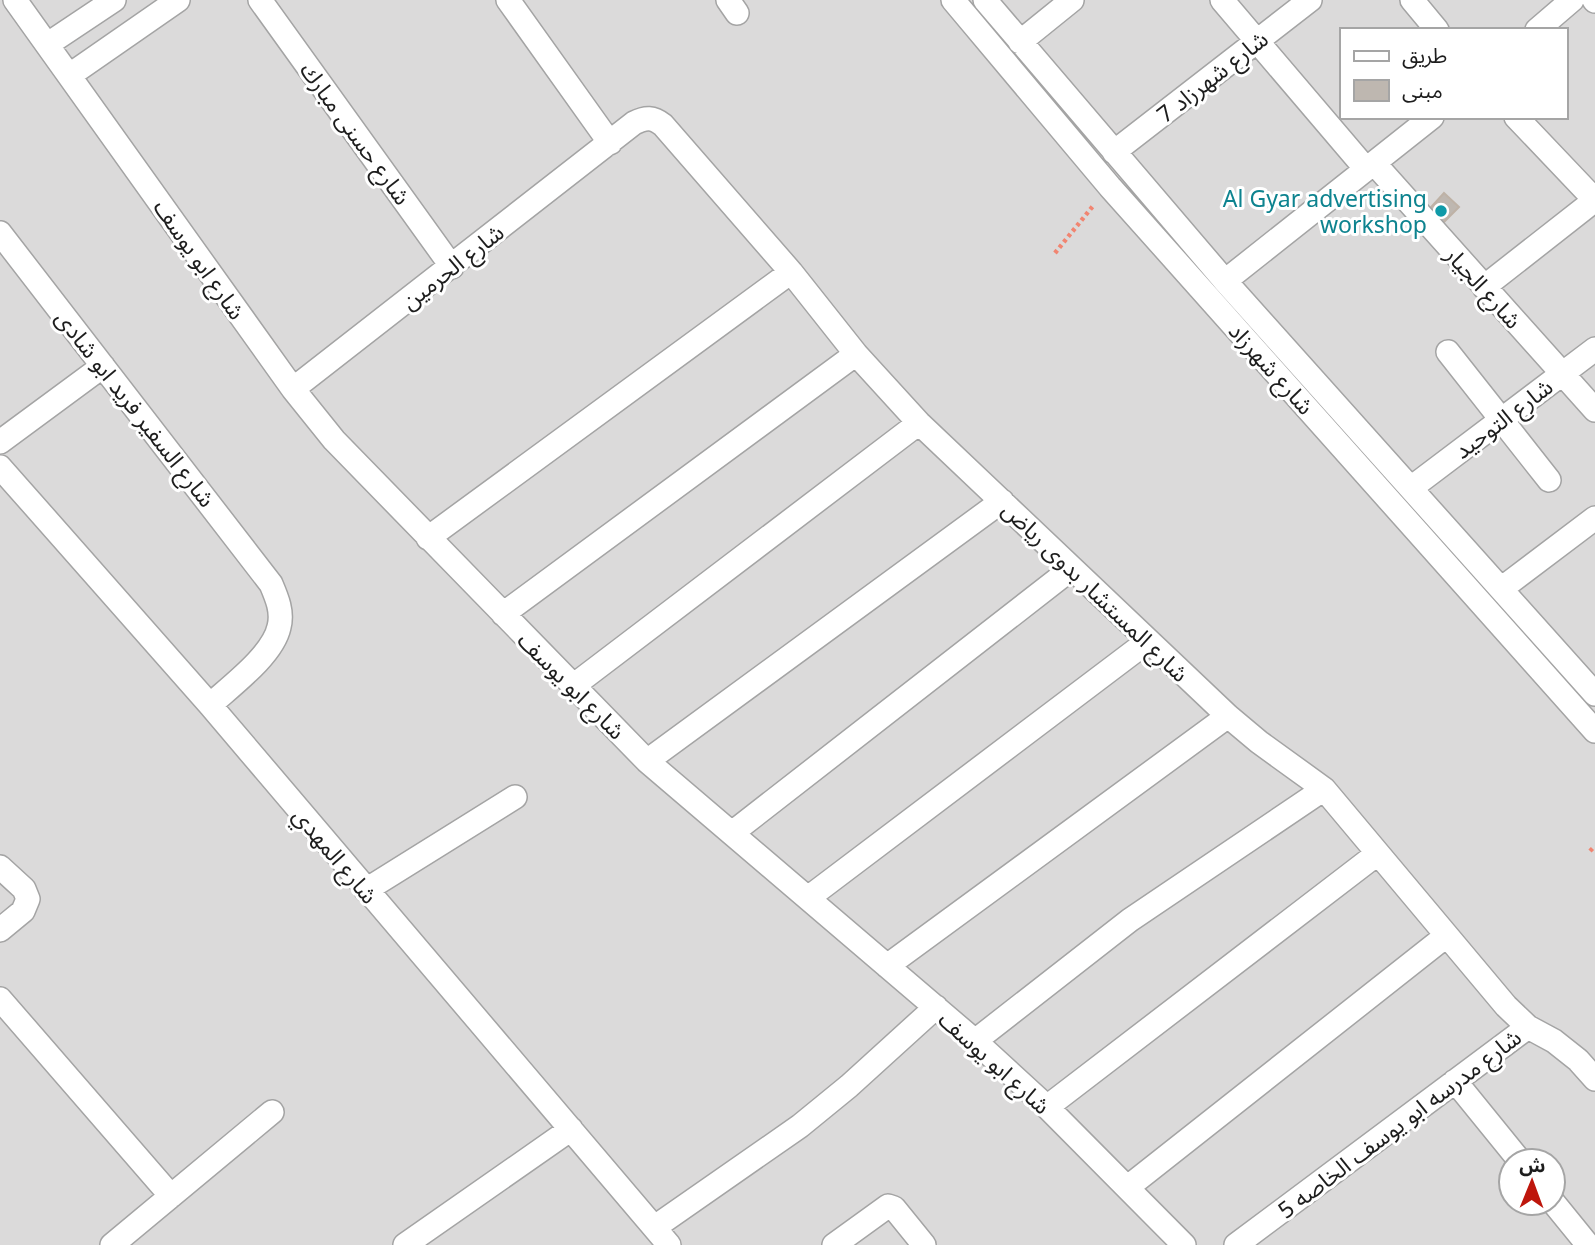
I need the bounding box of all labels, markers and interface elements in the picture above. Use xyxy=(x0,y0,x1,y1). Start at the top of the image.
street label: شارع شهرزاد 7 xyxy=(1150,22,1276,131)
legend xyxy=(1340,28,1567,119)
text: طريق xyxy=(1402,41,1447,69)
street label: شارع حسنى مبارك xyxy=(292,55,419,212)
text: مبنى xyxy=(1402,76,1443,104)
place label: Al Gyar advertising workshop xyxy=(1223,182,1427,240)
street label: شارع ابو يوسف xyxy=(145,192,253,327)
marker: Al Gyar advertising workshop xyxy=(1433,203,1449,219)
street label: شارع الحرمين xyxy=(394,216,511,318)
street label: شارع الجيار xyxy=(1436,238,1530,336)
street label: شارع السفير فريد ابو شادى xyxy=(47,303,223,515)
street label: شارع شهرزاد xyxy=(1221,315,1322,422)
street label: شارع التوحيد xyxy=(1447,370,1560,467)
street label: شارع المستشار بدوى رياض xyxy=(994,493,1196,690)
street label: شارع ابو يوسف xyxy=(510,624,633,747)
street label: شارع المهدي xyxy=(284,800,386,912)
street label: شارع ابو يوسف xyxy=(931,1003,1058,1122)
street label: شارع مدرسه ابو يوسف الخاصه 5 xyxy=(1271,1021,1529,1227)
north arrow xyxy=(1497,1147,1567,1217)
text: ش xyxy=(1519,1152,1546,1178)

